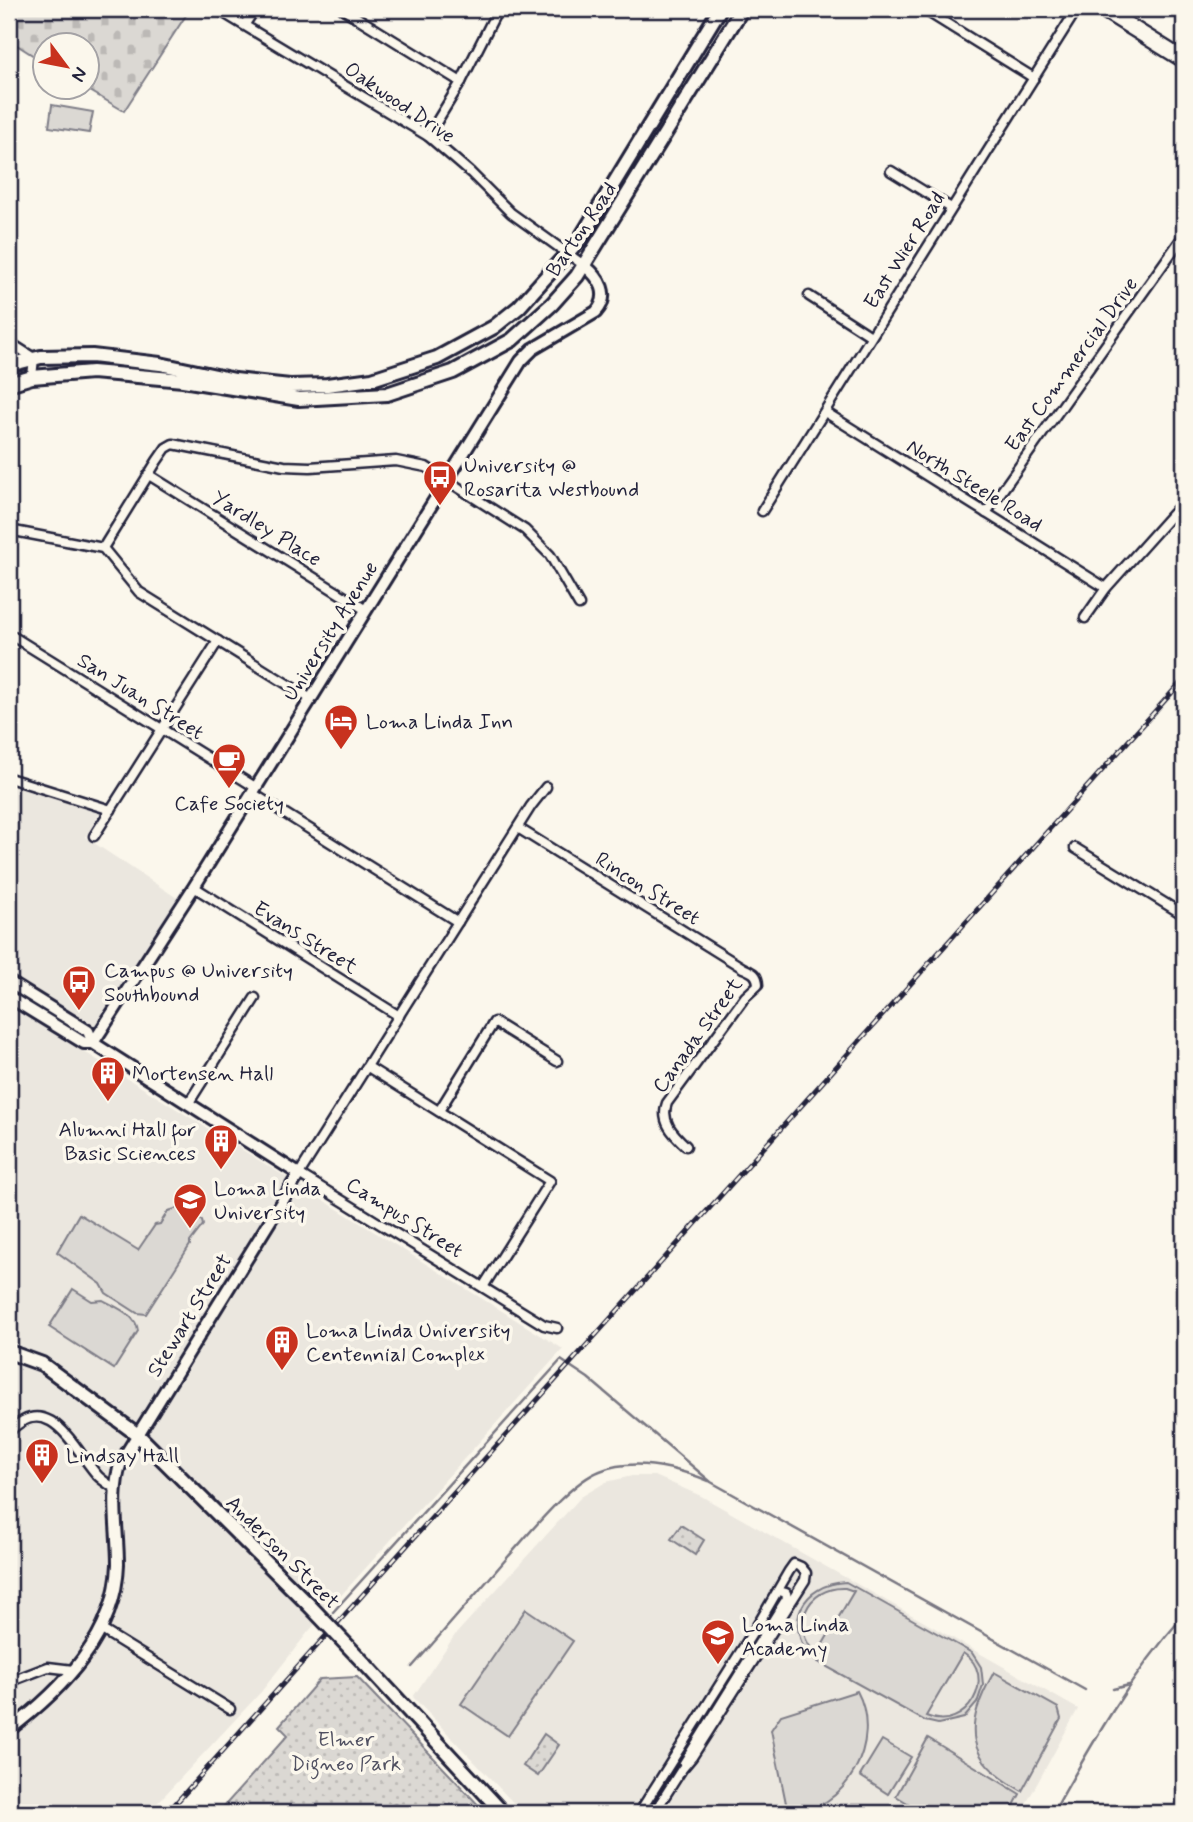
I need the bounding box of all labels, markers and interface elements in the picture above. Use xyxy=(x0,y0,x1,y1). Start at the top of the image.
north arrow xyxy=(32,32,102,102)
street label: Oakwood Drive xyxy=(339,55,460,150)
text: N xyxy=(65,62,93,86)
street label: Barton Road xyxy=(540,177,624,282)
street label: East Wier Road xyxy=(858,187,952,314)
street label: East Commercial Drive xyxy=(999,272,1145,458)
street label: North Steele Road xyxy=(901,433,1048,539)
place label: University @ Rosarita Westbound xyxy=(464,452,639,504)
bus stop icon: University @ Rosarita Westbound xyxy=(421,458,459,507)
street label: Yardley Place xyxy=(206,484,327,574)
street label: University Avenue xyxy=(277,556,385,707)
street label: San Juan Street xyxy=(72,647,209,747)
hotel icon: Loma Linda Inn xyxy=(322,702,360,751)
place label: Loma Linda Inn xyxy=(366,708,513,736)
cafe icon: Cafe Society xyxy=(210,741,248,790)
place label: Cafe Society xyxy=(174,790,284,818)
street label: Rincon Street xyxy=(590,845,705,932)
street label: Evans Street xyxy=(248,895,363,981)
place label: Campus @ University Southbound xyxy=(104,957,293,1009)
bus stop icon: Campus @ University Southbound xyxy=(60,963,98,1012)
street label: Canada Street xyxy=(646,972,750,1099)
building icon: Mortensen Hall xyxy=(89,1054,127,1103)
place label: Mortensen Hall xyxy=(132,1060,273,1088)
place label: Alumni Hall for Basic Sciences xyxy=(59,1116,196,1168)
building icon: Alumni Hall for Basic Sciences xyxy=(202,1122,240,1171)
street label: Campus Street xyxy=(341,1171,468,1265)
place label: Loma Linda University xyxy=(214,1175,321,1227)
school or university icon: Loma Linda University xyxy=(171,1181,209,1230)
street label: Stewart Street xyxy=(141,1249,239,1382)
place label: Loma Linda University Centennial Complex xyxy=(306,1317,510,1369)
building icon: Loma Linda University Centennial Complex xyxy=(263,1323,301,1372)
building icon: Lindsay Hall xyxy=(23,1436,61,1485)
place label: Lindsay Hall xyxy=(66,1442,179,1470)
street label: Anderson Street xyxy=(219,1490,345,1616)
place label: Loma Linda Academy xyxy=(742,1611,849,1663)
school or university icon: Loma Linda Academy xyxy=(699,1617,737,1666)
park label: Elmer Digneo Park xyxy=(291,1726,401,1780)

